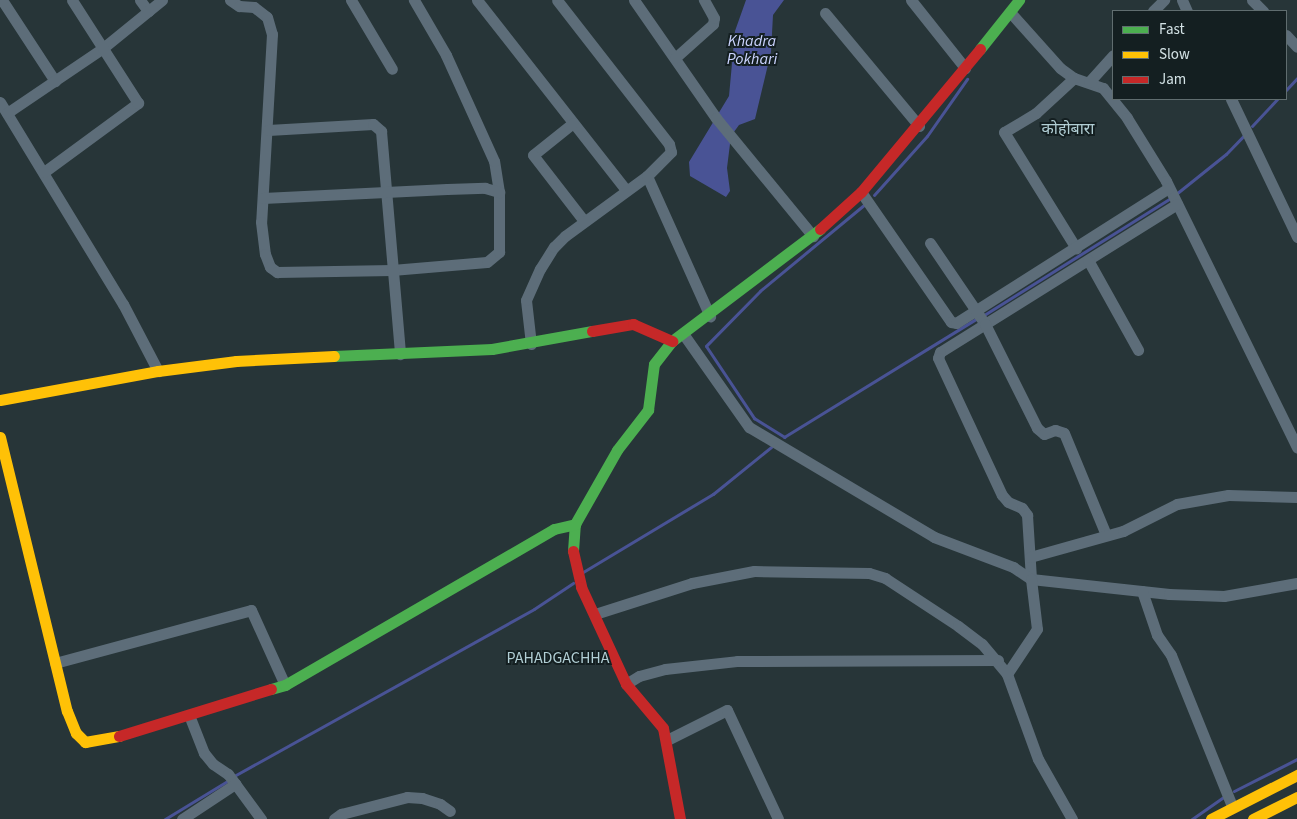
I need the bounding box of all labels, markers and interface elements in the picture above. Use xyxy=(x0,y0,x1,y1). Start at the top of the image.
legend xyxy=(1112,10,1287,100)
text: Fast xyxy=(1159,19,1185,40)
water label: Khadra Pokhari xyxy=(727,31,777,69)
text: Slow xyxy=(1159,44,1190,65)
text: Jam xyxy=(1159,69,1186,90)
district label: कोहोबारा xyxy=(1041,119,1095,139)
district label: PAHADGACHHA xyxy=(500,648,616,668)

